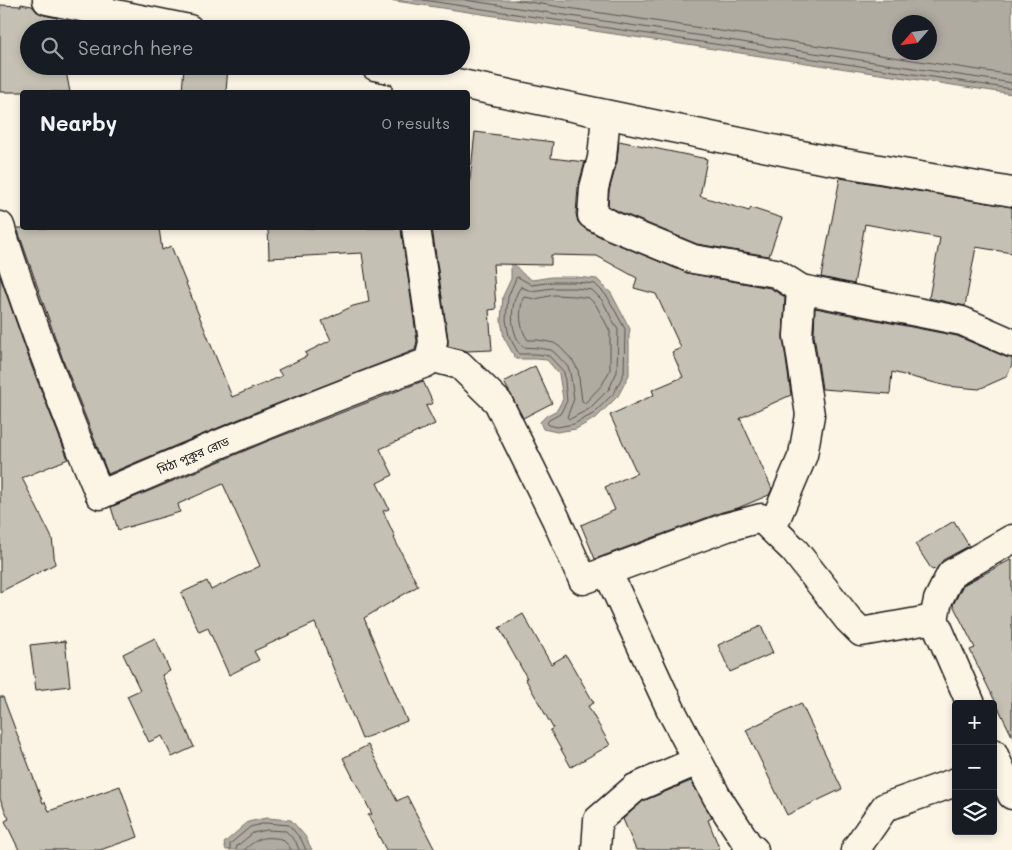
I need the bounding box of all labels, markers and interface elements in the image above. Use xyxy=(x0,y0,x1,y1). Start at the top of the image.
north arrow xyxy=(892,15,937,60)
search box xyxy=(20,20,470,75)
icon: search xyxy=(38,34,66,62)
text: Search here xyxy=(78,35,194,60)
text: Nearby xyxy=(40,109,117,136)
text: 0 results xyxy=(382,112,450,133)
street label: মিঠা পুকুর রোড xyxy=(154,433,232,479)
map controls xyxy=(952,700,997,835)
button: + xyxy=(952,700,997,745)
button: − xyxy=(952,745,997,790)
button: layers xyxy=(952,790,997,835)

